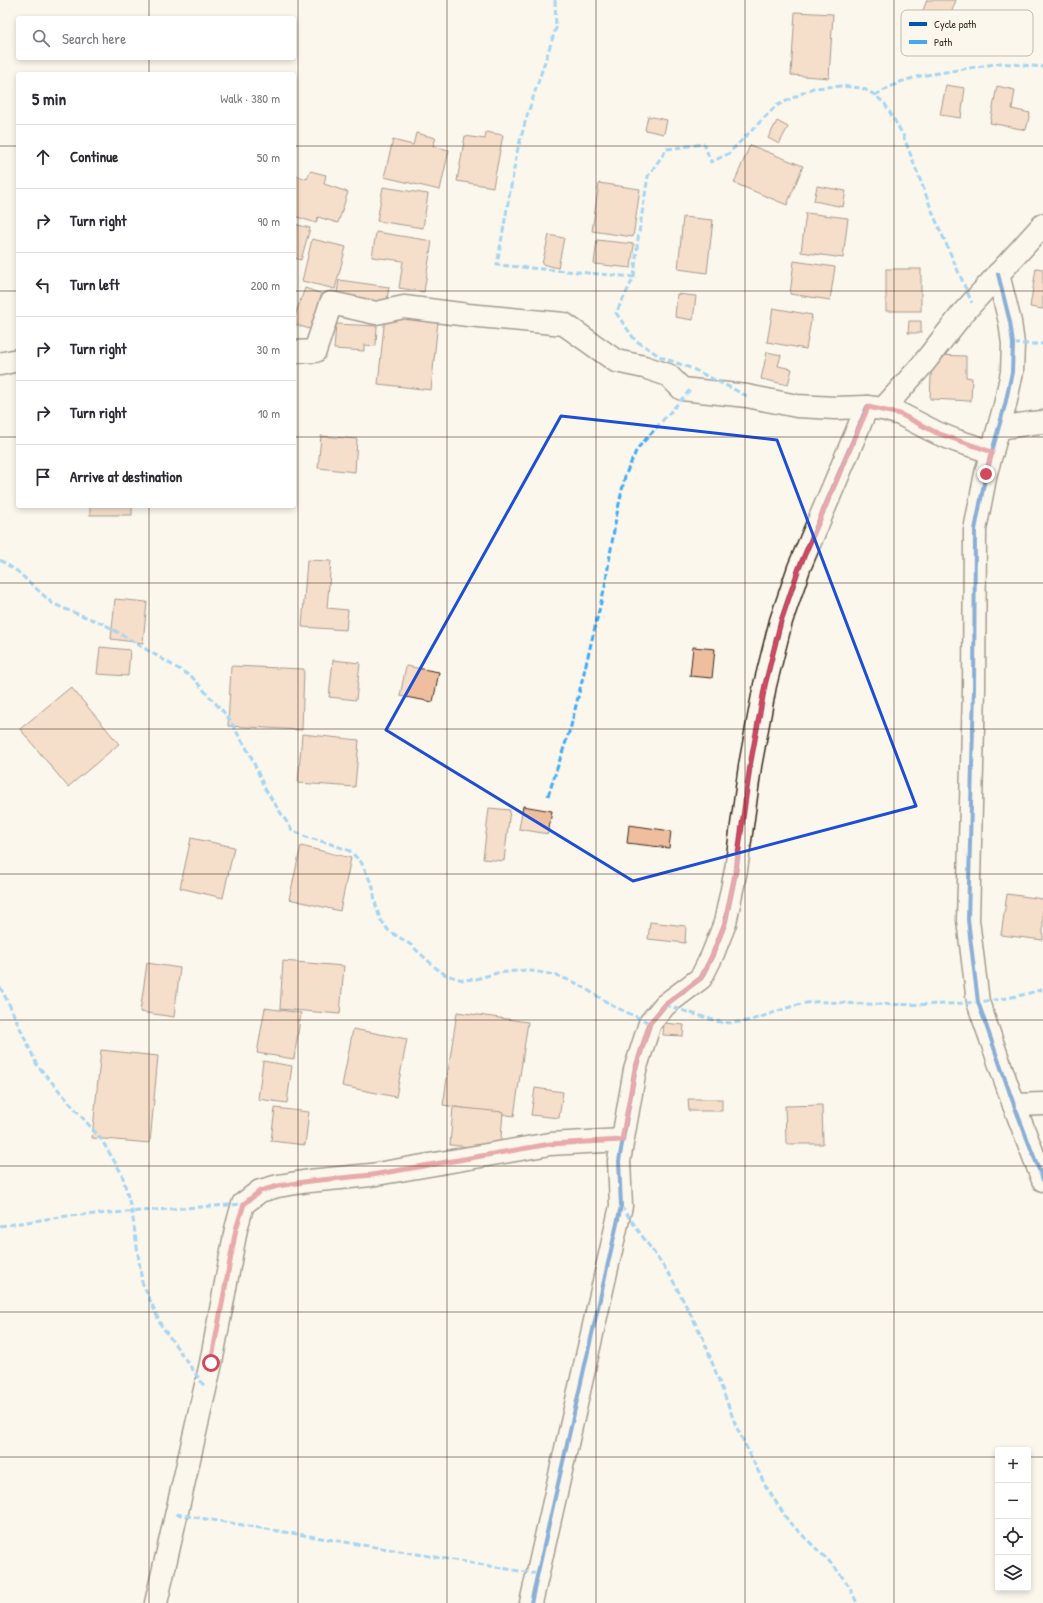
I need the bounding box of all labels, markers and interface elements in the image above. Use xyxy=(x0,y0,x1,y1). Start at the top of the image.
legend xyxy=(901,10,1033,56)
search box xyxy=(16,16,296,60)
text: Cycle path xyxy=(934,17,977,31)
icon: search xyxy=(30,27,52,49)
text: Search here xyxy=(62,28,126,49)
text: Path xyxy=(934,35,952,49)
text: 5 min xyxy=(32,87,66,110)
text: Walk · 380 m xyxy=(220,89,280,107)
icon: ahead xyxy=(32,146,54,168)
text: Continue xyxy=(70,146,118,167)
text: 50 m xyxy=(257,148,280,166)
icon: right xyxy=(32,210,54,232)
text: Turn right xyxy=(70,210,126,231)
text: 90 m xyxy=(258,212,280,230)
icon: left xyxy=(32,274,54,296)
text: Turn left xyxy=(70,274,120,295)
text: 200 m xyxy=(250,276,280,294)
icon: right xyxy=(32,338,54,360)
text: Turn right xyxy=(70,338,126,359)
text: 30 m xyxy=(257,340,280,358)
icon: right xyxy=(32,402,54,424)
text: Turn right xyxy=(70,402,126,423)
text: 10 m xyxy=(258,404,280,422)
route end xyxy=(977,465,995,483)
icon: arrive xyxy=(32,466,54,488)
text: Arrive at destination xyxy=(70,466,182,487)
route start xyxy=(202,1354,220,1372)
map controls xyxy=(995,1447,1031,1591)
button: + xyxy=(995,1447,1031,1483)
button: − xyxy=(995,1483,1031,1519)
button: locate xyxy=(995,1519,1031,1555)
button: layers xyxy=(995,1555,1031,1591)

